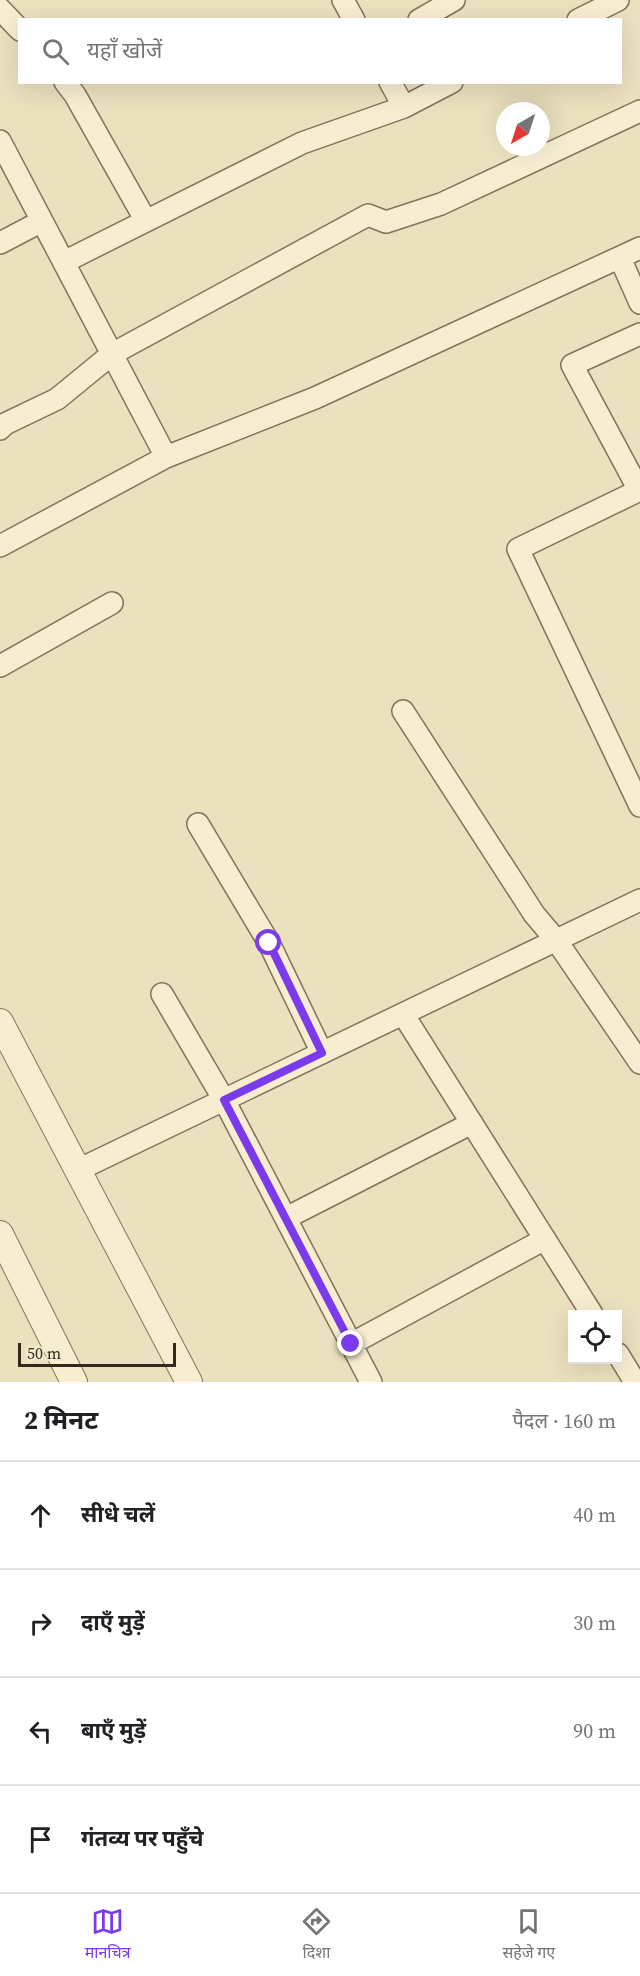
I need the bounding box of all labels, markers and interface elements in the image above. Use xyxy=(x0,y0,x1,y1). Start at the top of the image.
search box xyxy=(18,18,622,84)
icon: search xyxy=(39,35,72,68)
text: यहाँ खोजें xyxy=(87,35,162,65)
north arrow xyxy=(496,102,550,156)
route start xyxy=(255,929,281,955)
map controls xyxy=(568,1310,622,1364)
button: locate xyxy=(568,1310,622,1364)
route end xyxy=(337,1330,363,1356)
scale bar xyxy=(18,1340,176,1368)
text: 50 m xyxy=(27,1342,61,1364)
text: 2 मिनट xyxy=(24,1402,98,1438)
text: पैदल · 160 m xyxy=(512,1407,616,1435)
icon: ahead xyxy=(24,1499,57,1532)
text: सीधे चलें xyxy=(81,1499,155,1529)
text: 40 m xyxy=(573,1501,616,1529)
icon: right xyxy=(24,1607,57,1640)
text: दाएँ मुड़ें xyxy=(81,1607,145,1637)
text: 30 m xyxy=(573,1609,616,1637)
icon: left xyxy=(24,1715,57,1748)
text: बाएँ मुड़ें xyxy=(81,1715,146,1745)
text: 90 m xyxy=(573,1717,616,1745)
icon: arrive xyxy=(24,1823,57,1856)
text: गंतव्य पर पहुँचे xyxy=(81,1823,204,1853)
tab: मानचित्र xyxy=(85,1905,130,1965)
tab: दिशा xyxy=(300,1905,333,1965)
tab: सहेजे गए xyxy=(502,1905,555,1965)

